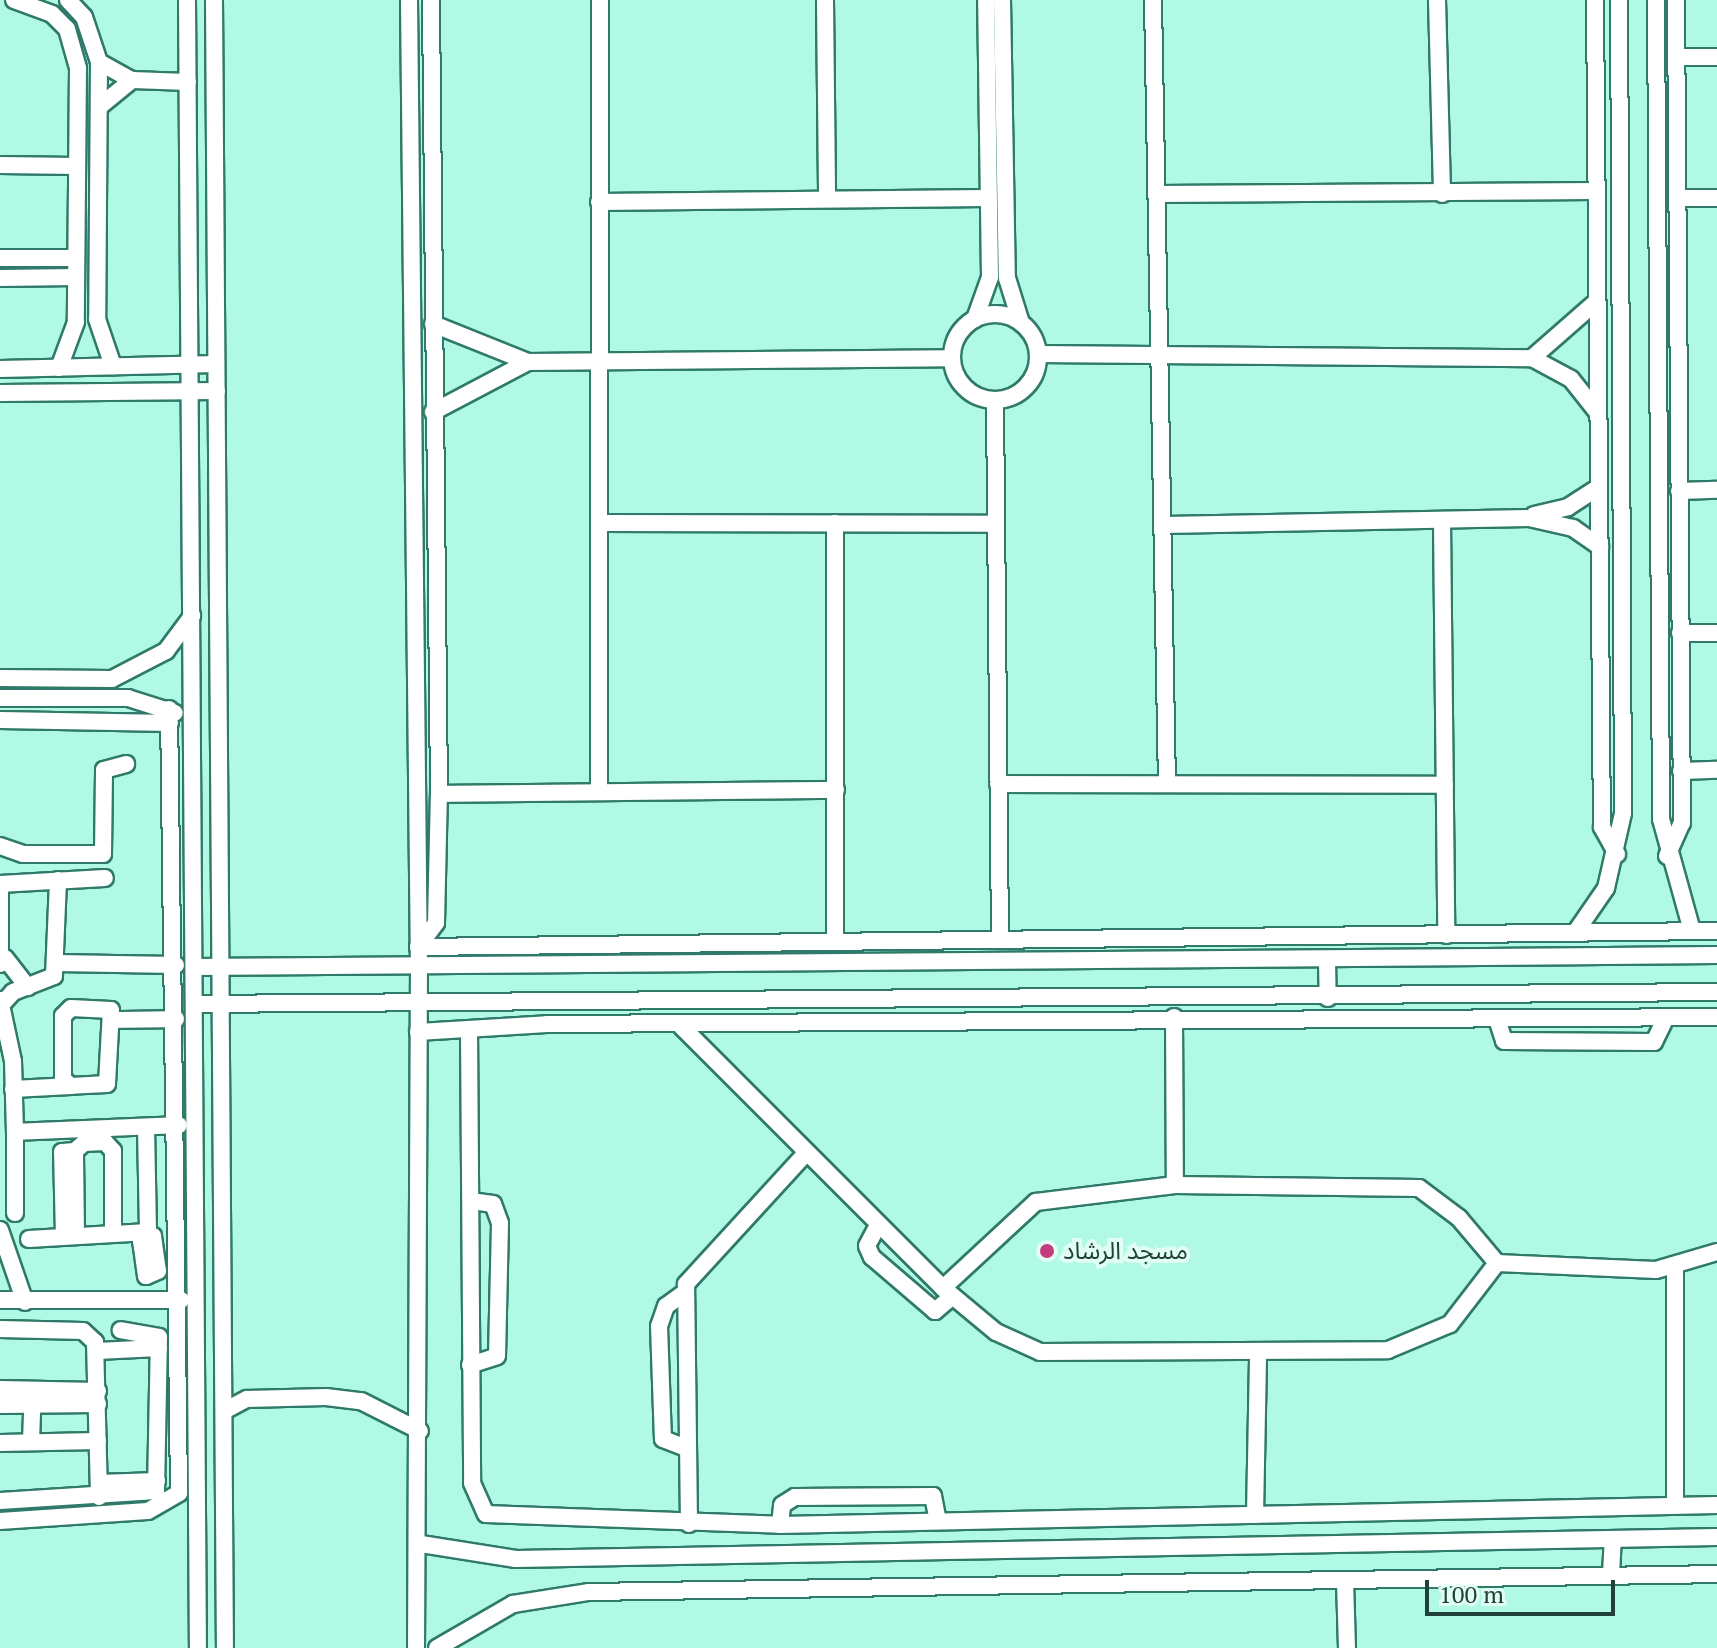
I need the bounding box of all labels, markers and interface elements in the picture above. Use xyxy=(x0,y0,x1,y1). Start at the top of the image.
place label: مسجد الرشاد xyxy=(1063,1237,1188,1265)
marker: مسجد الرشاد xyxy=(1038,1242,1056,1260)
scale bar xyxy=(1429,1564,1619,1614)
text: 100 m xyxy=(1439,1578,1504,1610)

